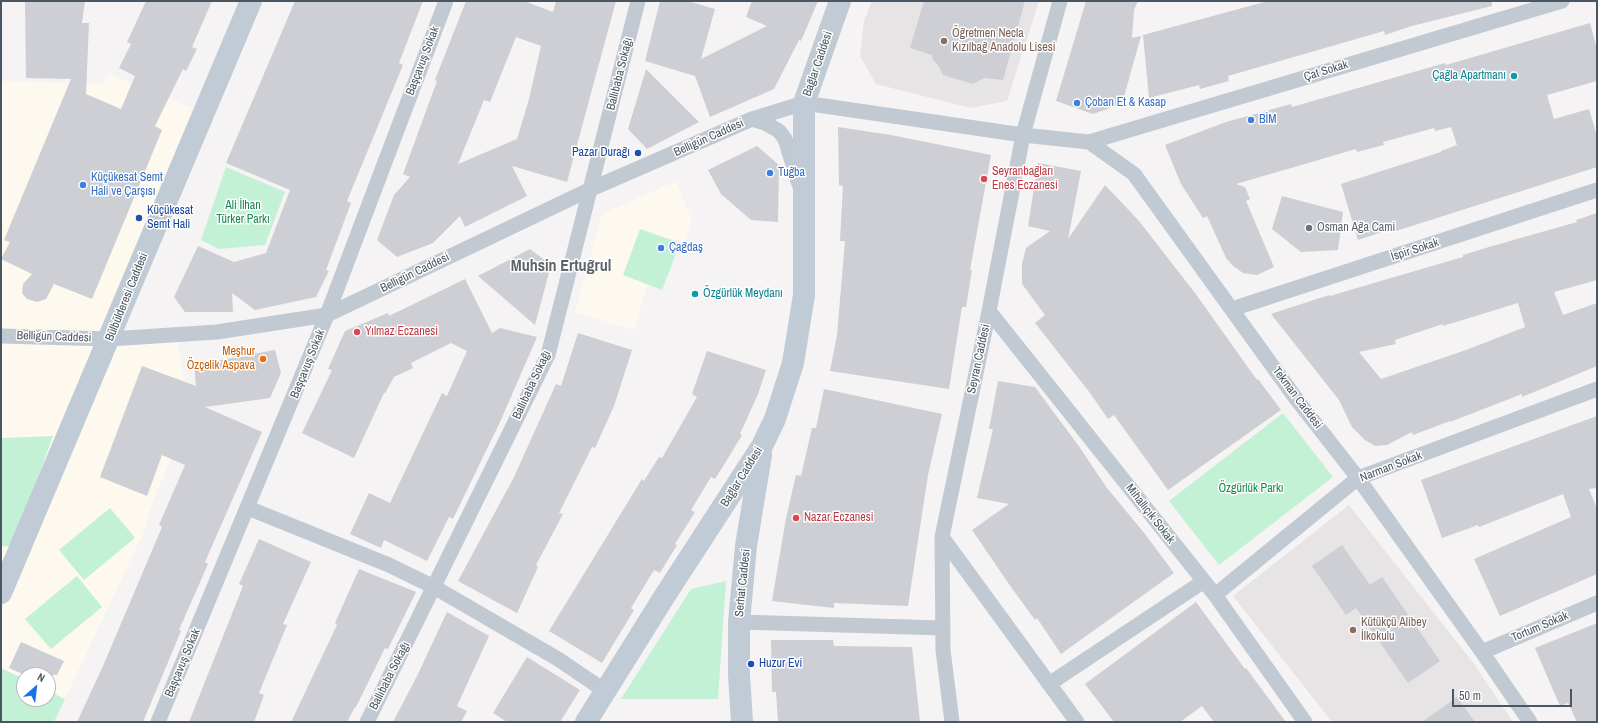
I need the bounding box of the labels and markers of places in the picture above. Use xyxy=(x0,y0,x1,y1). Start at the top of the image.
place label: Öğretmen Necla Kızılbağ Anadolu Lisesi xyxy=(952,27,1055,55)
marker: Öğretmen Necla Kızılbağ Anadolu Lisesi xyxy=(939,36,949,46)
place label: Çağla Apartmanı xyxy=(1432,69,1506,83)
marker: Çağla Apartmanı xyxy=(1509,71,1519,81)
place label: Çoban Et & Kasap xyxy=(1085,96,1166,110)
marker: Çoban Et & Kasap xyxy=(1072,98,1082,108)
place label: BİM xyxy=(1259,113,1276,127)
marker: BİM xyxy=(1246,115,1256,125)
place label: Pazar Durağı xyxy=(572,146,630,160)
marker: Pazar Durağı xyxy=(633,148,643,158)
place label: Seyranbağları Enes Eczanesi xyxy=(992,165,1058,193)
place label: Tuğba xyxy=(778,166,805,180)
marker: Tuğba xyxy=(765,168,775,178)
place label: Küçükesat Semt Hali ve Çarşısı xyxy=(91,171,163,199)
marker: Seyranbağları Enes Eczanesi xyxy=(979,174,989,184)
marker: Küçükesat Semt Hali ve Çarşısı xyxy=(78,180,88,190)
place label: Küçükesat Semt Hali xyxy=(147,204,193,232)
marker: Küçükesat Semt Hali xyxy=(134,213,144,223)
place label: Osman Ağa Cami xyxy=(1317,221,1395,235)
marker: Osman Ağa Cami xyxy=(1304,223,1314,233)
place label: Çağdaş xyxy=(669,241,703,255)
marker: Çağdaş xyxy=(656,243,666,253)
place label: Özgürlük Meydanı xyxy=(703,287,783,301)
marker: Özgürlük Meydanı xyxy=(690,289,700,299)
place label: Yılmaz Eczanesi xyxy=(365,325,438,339)
marker: Yılmaz Eczanesi xyxy=(352,327,362,337)
place label: Meşhur Özçelik Aspava xyxy=(187,345,255,373)
marker: Meşhur Özçelik Aspava xyxy=(258,354,268,364)
place label: Nazar Eczanesi xyxy=(804,511,873,525)
marker: Nazar Eczanesi xyxy=(791,513,801,523)
place label: Kütükçü Alibey İlkokulu xyxy=(1361,616,1427,644)
marker: Kütükçü Alibey İlkokulu xyxy=(1348,625,1358,635)
place label: Huzur Evi xyxy=(759,657,802,671)
marker: Huzur Evi xyxy=(746,659,756,669)

